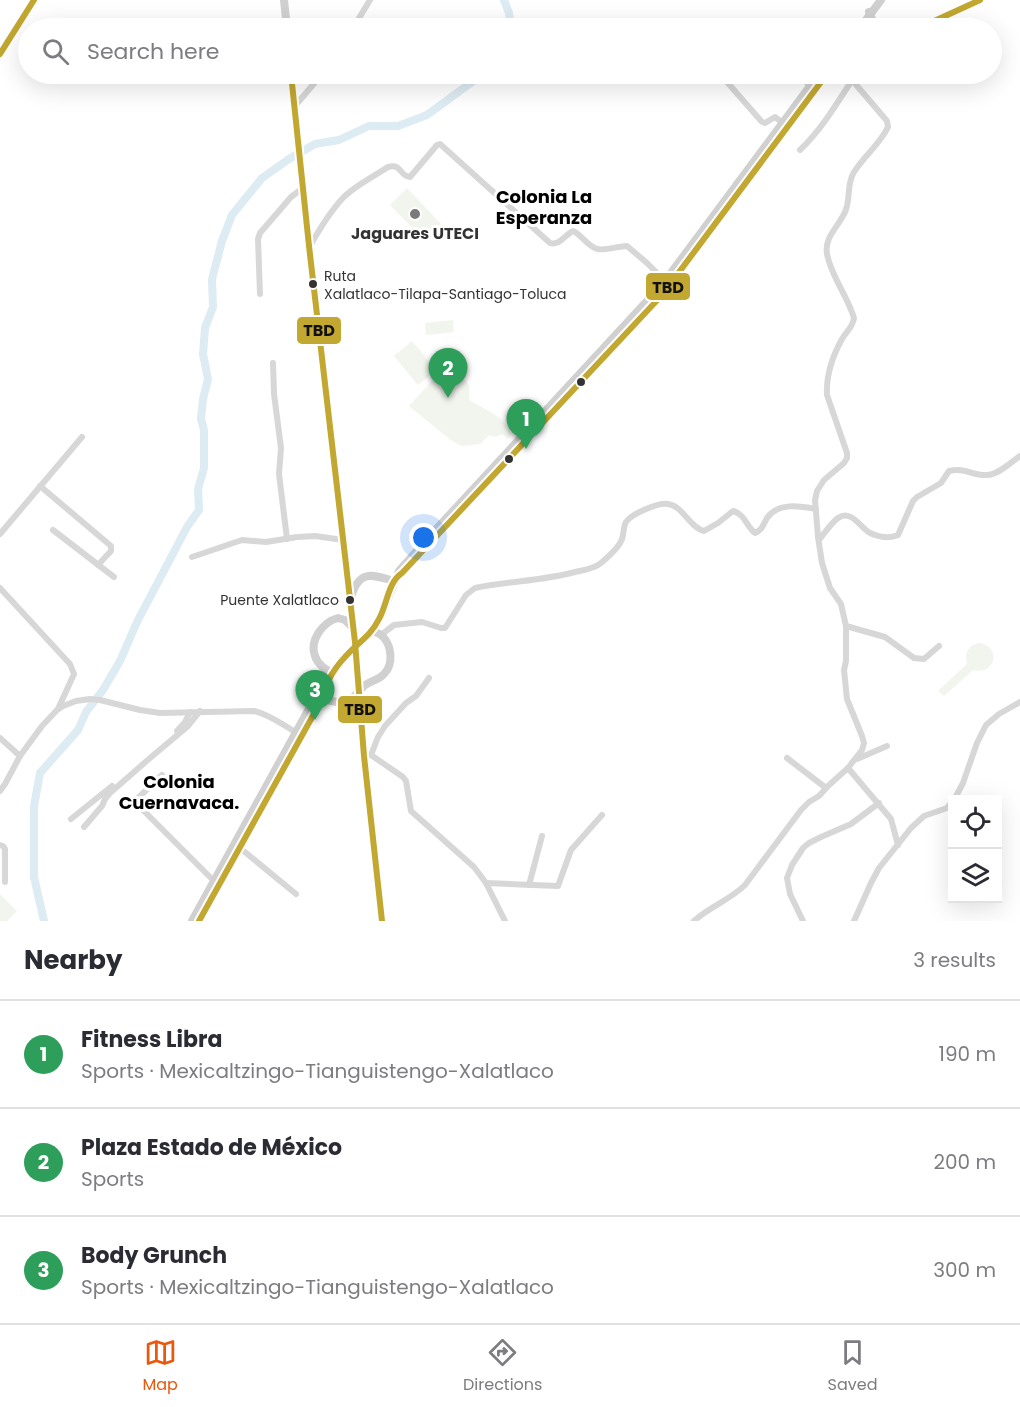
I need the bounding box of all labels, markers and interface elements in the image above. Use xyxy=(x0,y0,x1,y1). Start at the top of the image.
search box xyxy=(18,18,1002,84)
icon: search xyxy=(39,35,72,68)
text: Search here xyxy=(87,36,220,67)
district label: Colonia La Esperanza xyxy=(496,184,592,230)
marker: Jaguares UTECI xyxy=(408,207,422,221)
place label: Jaguares UTECI xyxy=(351,222,479,245)
place label: Ruta Xalatlaco-Tilapa-Santiago-Toluca xyxy=(324,266,567,304)
line badge: TBD xyxy=(645,272,691,301)
text: TBD xyxy=(652,276,684,299)
marker: Ruta Xalatlaco-Tilapa-Santiago-Toluca xyxy=(307,278,319,290)
line badge: TBD xyxy=(296,316,342,345)
text: TBD xyxy=(303,319,335,342)
pin: 2 xyxy=(428,348,468,398)
unlabelled marker xyxy=(575,376,587,388)
pin: 1 xyxy=(506,400,546,449)
unlabelled marker xyxy=(503,453,515,465)
your location xyxy=(409,523,438,552)
place label: Puente Xalatlaco xyxy=(220,590,339,610)
marker: Puente Xalatlaco xyxy=(344,594,356,606)
pin: 3 xyxy=(296,670,334,720)
line badge: TBD xyxy=(337,695,383,724)
text: TBD xyxy=(344,698,376,721)
district label: Colonia Cuernavaca. xyxy=(119,769,239,815)
map controls xyxy=(948,795,1002,903)
button: locate xyxy=(948,795,1002,849)
button: layers xyxy=(948,849,1002,903)
text: Nearby xyxy=(24,942,122,978)
text: 3 results xyxy=(913,946,996,974)
text: Fitness Libra xyxy=(81,1024,222,1055)
text: 1 xyxy=(40,1040,47,1068)
text: 190 m xyxy=(939,1040,996,1068)
text: Sports · Mexicaltzingo-Tianguistengo-Xalatlaco xyxy=(81,1057,554,1085)
text: Plaza Estado de México xyxy=(81,1132,342,1163)
text: 2 xyxy=(38,1148,49,1176)
text: 200 m xyxy=(933,1148,996,1176)
text: Sports xyxy=(81,1165,144,1193)
text: Body Grunch xyxy=(81,1240,227,1271)
text: 3 xyxy=(37,1256,50,1284)
text: 300 m xyxy=(933,1256,996,1284)
text: Sports · Mexicaltzingo-Tianguistengo-Xalatlaco xyxy=(81,1273,554,1301)
tab: Map xyxy=(143,1336,178,1397)
tab: Directions xyxy=(463,1336,542,1397)
tab: Saved xyxy=(828,1336,877,1397)

